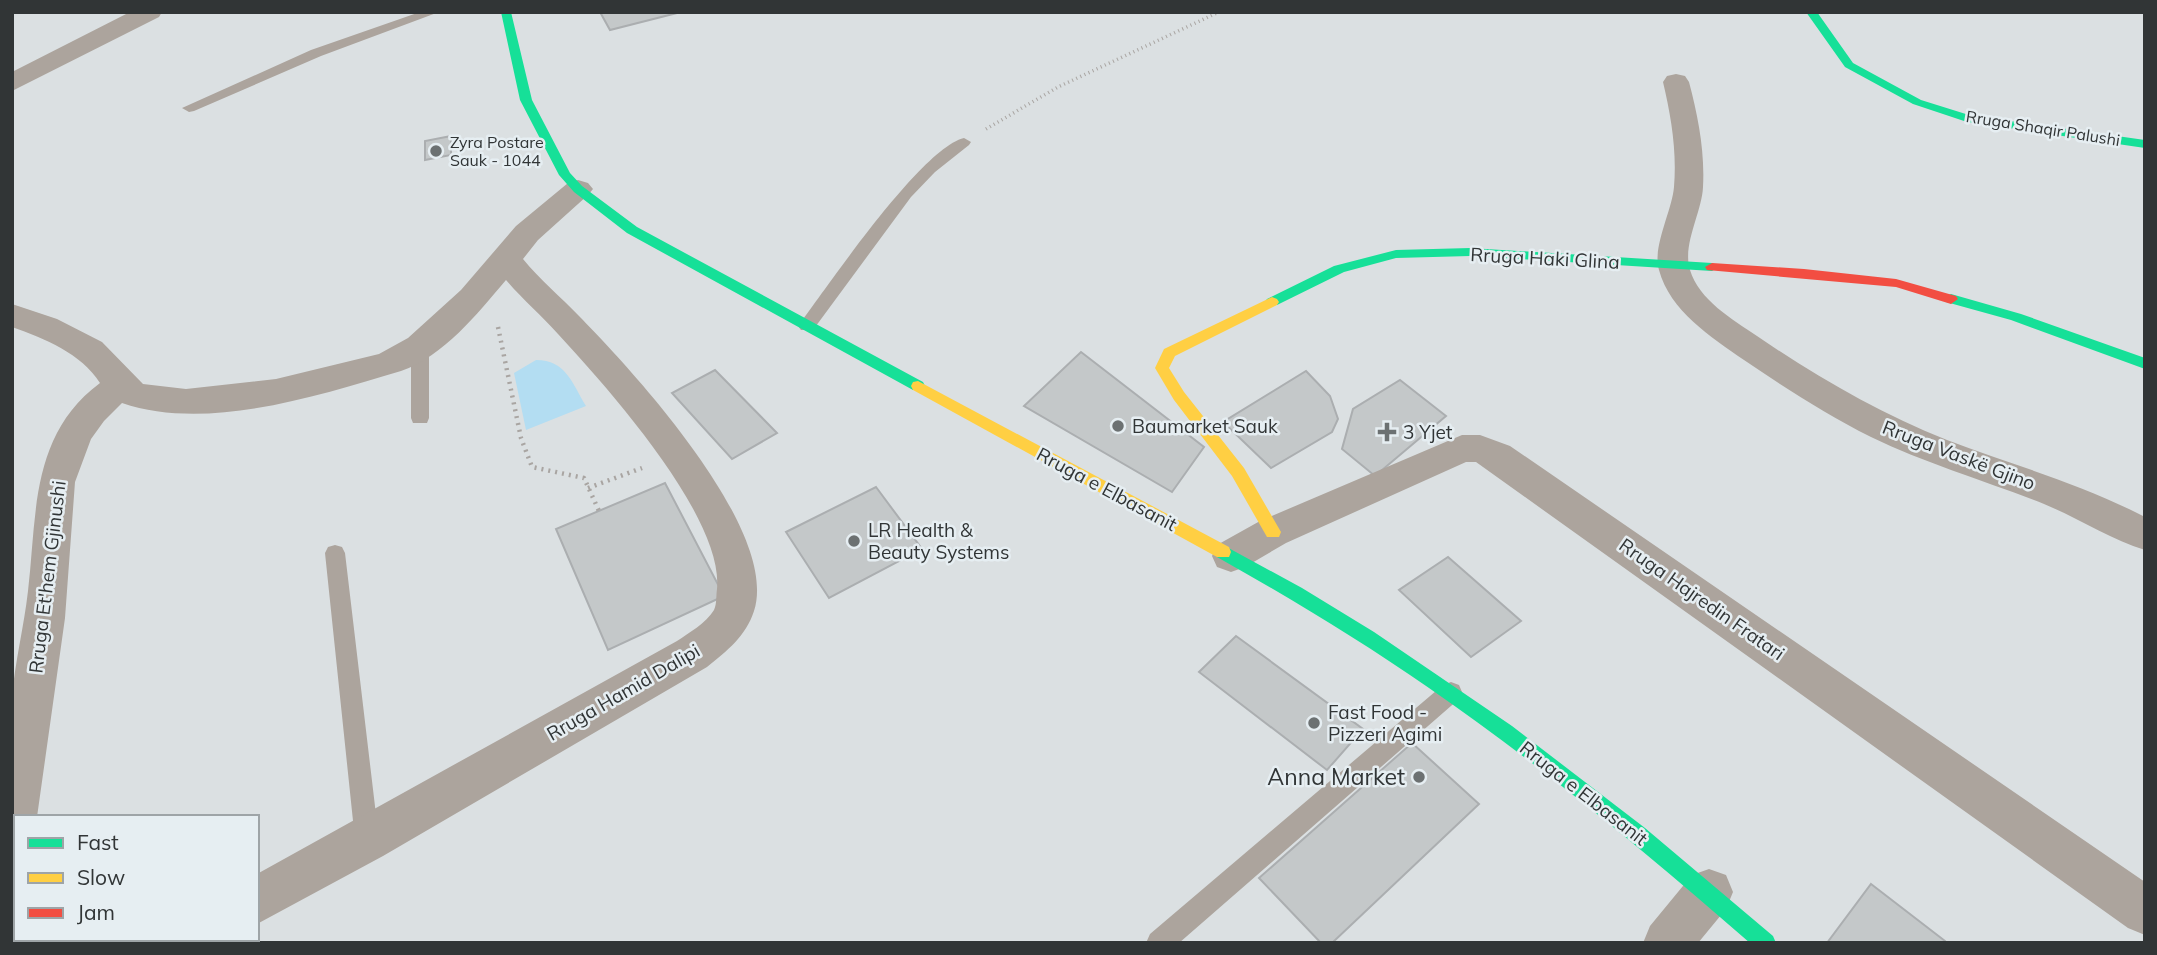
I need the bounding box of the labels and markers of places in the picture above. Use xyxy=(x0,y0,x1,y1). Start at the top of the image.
place label: Zyra Postare Sauk - 1044 xyxy=(450,132,544,170)
marker: Zyra Postare Sauk - 1044 xyxy=(428,143,444,159)
place label: Baumarket Sauk xyxy=(1132,414,1278,438)
marker: Baumarket Sauk xyxy=(1110,418,1126,434)
place label: 3 Yjet xyxy=(1403,420,1453,444)
marker: 3 Yjet xyxy=(1377,422,1397,442)
place label: LR Health & Beauty Systems xyxy=(868,518,1009,564)
marker: LR Health & Beauty Systems xyxy=(846,533,862,549)
place label: Fast Food - Pizzeri Agimi xyxy=(1328,700,1442,746)
marker: Fast Food - Pizzeri Agimi xyxy=(1306,715,1322,731)
place label: Anna Market xyxy=(1267,762,1405,791)
marker: Anna Market xyxy=(1411,769,1427,785)

